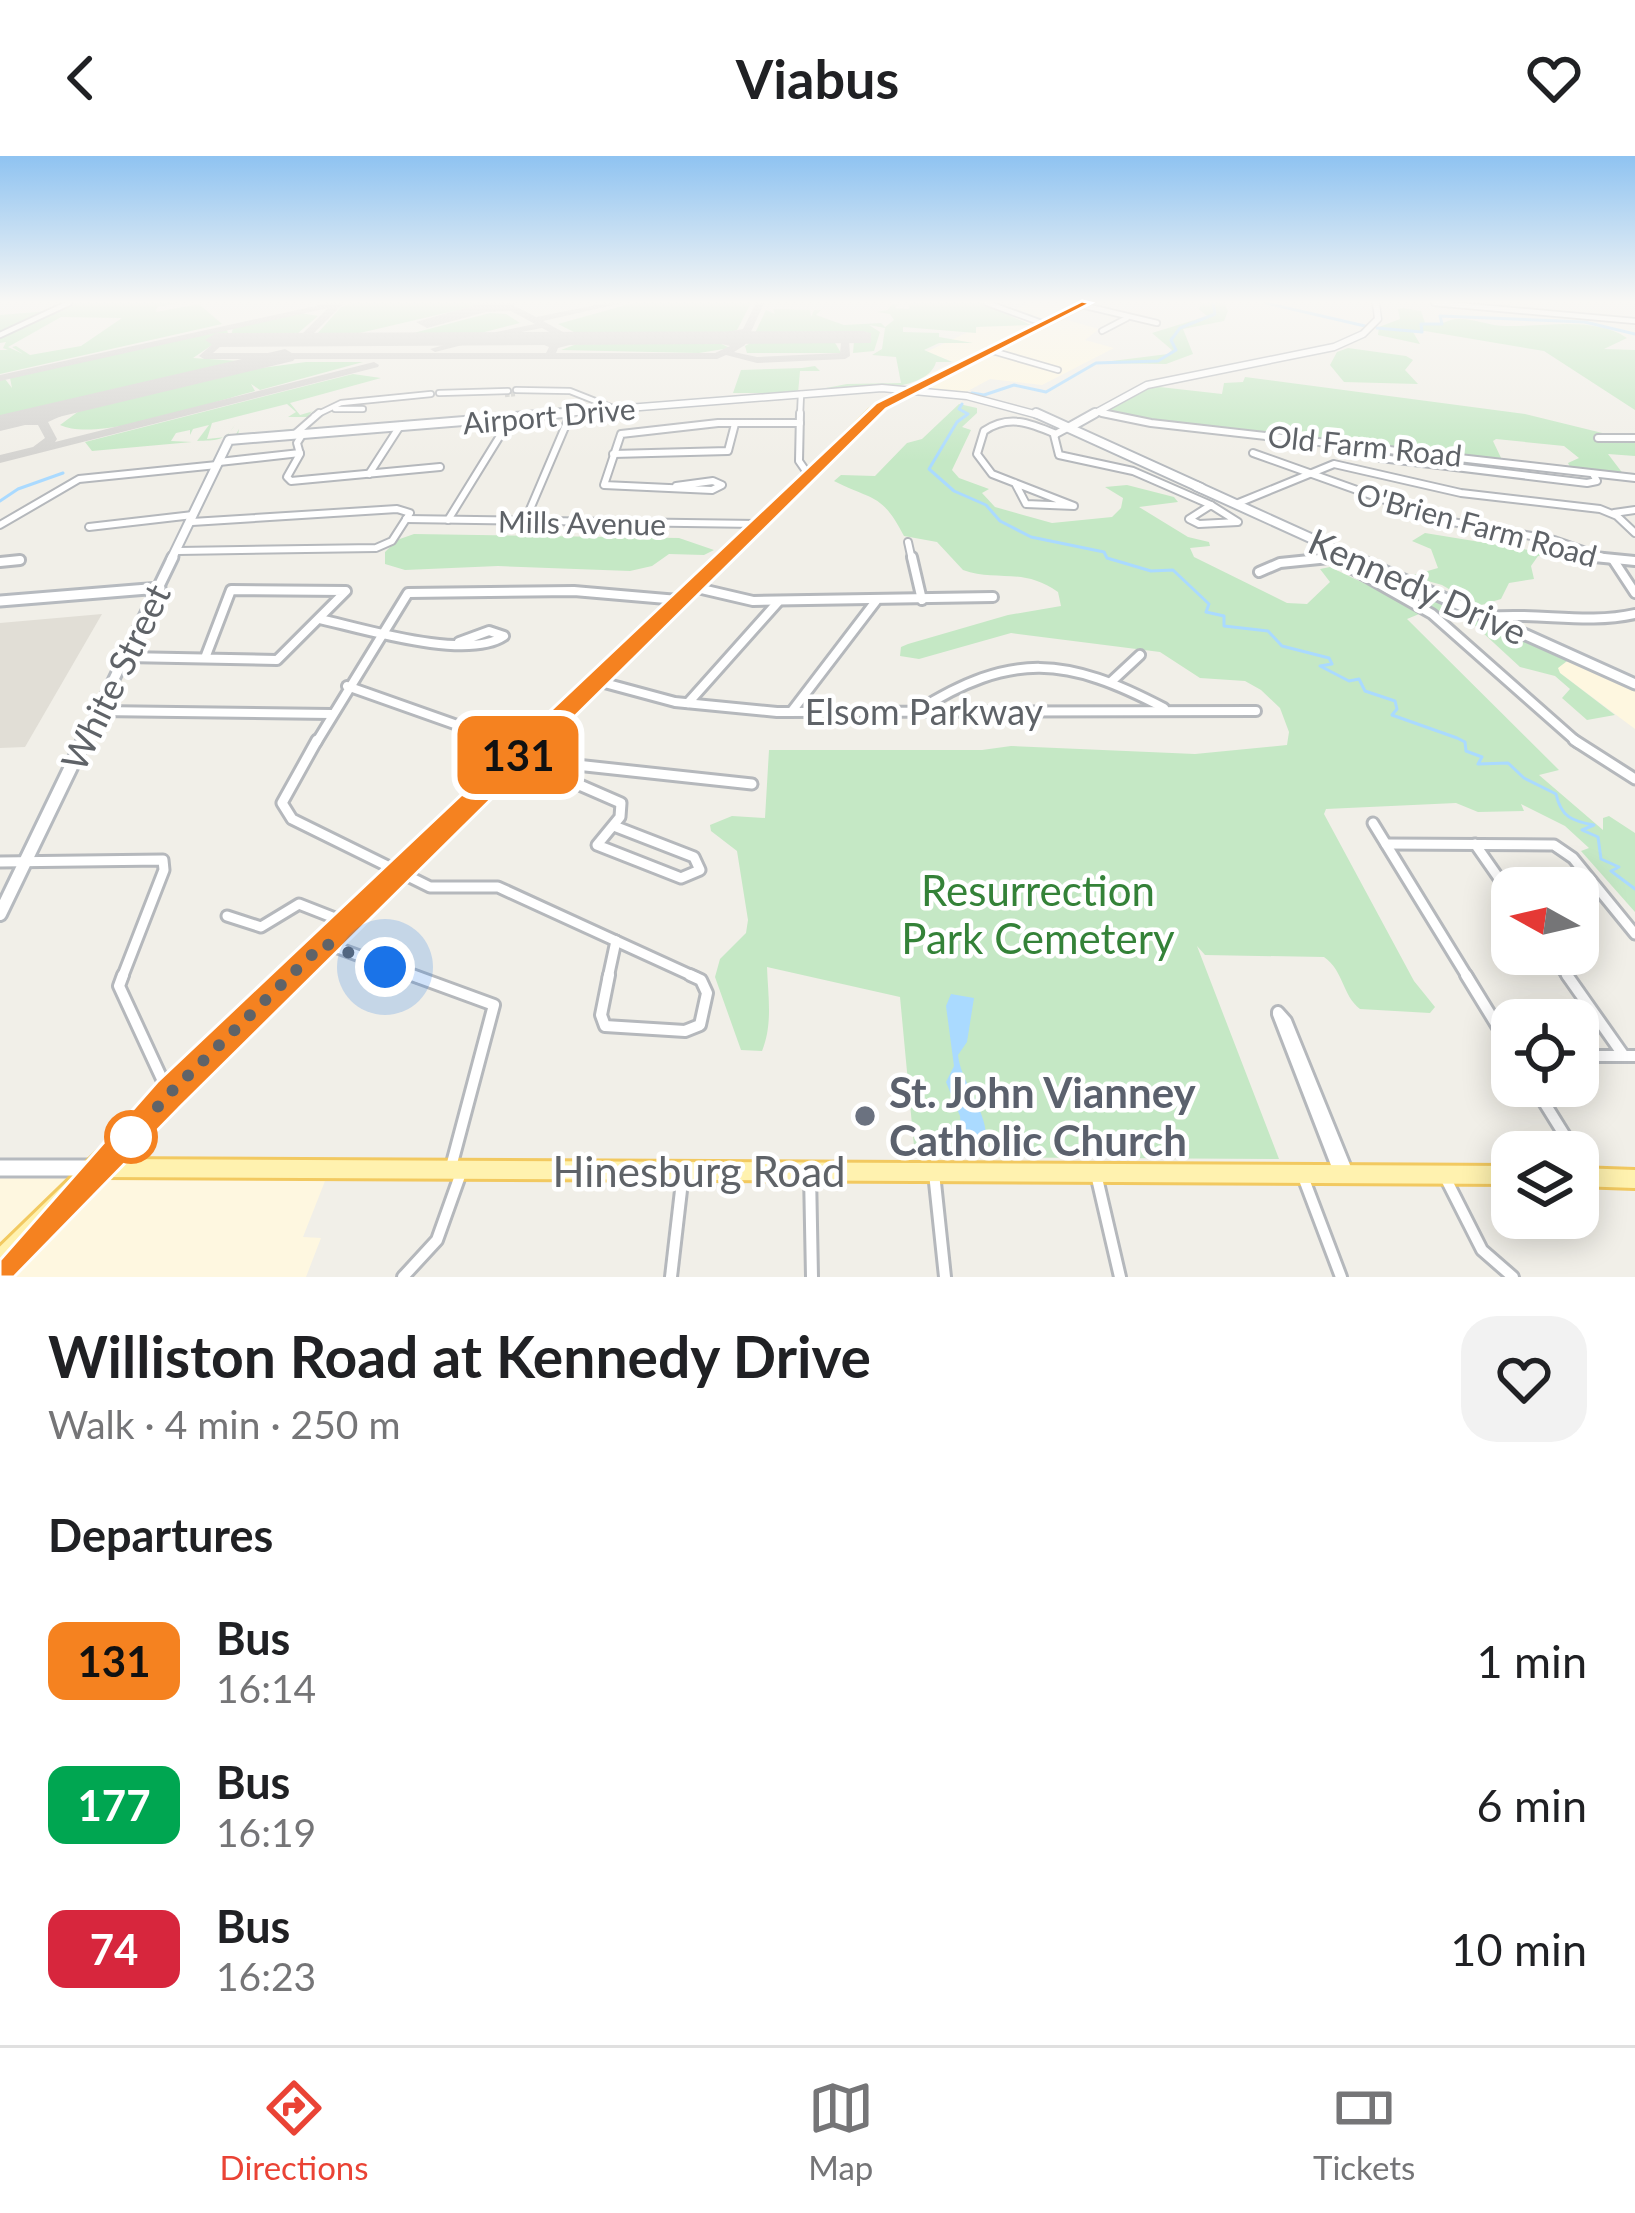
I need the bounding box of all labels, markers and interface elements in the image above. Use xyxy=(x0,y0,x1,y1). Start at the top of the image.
icon: back xyxy=(48,45,114,111)
icon: heart xyxy=(1521,45,1587,111)
text: Viabus xyxy=(736,46,899,111)
street label: Airport Drive xyxy=(461,390,637,440)
street label: Old Farm Road xyxy=(1266,417,1464,473)
street label: O'Brien Farm Road xyxy=(1353,475,1601,573)
street label: Mills Avenue xyxy=(498,503,666,541)
street label: Kennedy Drive xyxy=(1302,518,1534,654)
street label: White Street xyxy=(51,577,179,777)
street label: Elsom Parkway xyxy=(805,689,1044,733)
line badge: 131 xyxy=(449,716,587,794)
text: 131 xyxy=(481,730,555,780)
park label: Resurrection Park Cemetery xyxy=(901,865,1175,963)
north arrow xyxy=(1491,867,1599,975)
map controls xyxy=(1491,867,1599,1239)
your location xyxy=(355,937,415,997)
button: locate xyxy=(1491,999,1599,1107)
place label: St. John Vianney Catholic Church xyxy=(889,1067,1197,1165)
marker: St. John Vianney Catholic Church xyxy=(852,1103,878,1129)
unlabelled marker xyxy=(106,1112,156,1162)
button: layers xyxy=(1491,1131,1599,1239)
street label: Hinesburg Road xyxy=(552,1146,846,1196)
button: heart xyxy=(1461,1316,1587,1442)
text: Williston Road at Kennedy Drive xyxy=(48,1322,871,1390)
text: Walk · 4 min · 250 m xyxy=(48,1401,401,1447)
text: Departures xyxy=(48,1508,273,1562)
text: Bus xyxy=(216,1611,290,1665)
text: 1 min xyxy=(1476,1634,1587,1688)
text: 131 xyxy=(77,1636,151,1686)
text: 16:14 xyxy=(216,1665,316,1711)
text: Bus xyxy=(216,1755,290,1809)
text: 6 min xyxy=(1476,1778,1587,1832)
text: 177 xyxy=(77,1780,151,1830)
text: 16:19 xyxy=(216,1809,316,1855)
text: Bus xyxy=(216,1899,290,1953)
text: 10 min xyxy=(1450,1922,1587,1976)
text: 74 xyxy=(90,1924,138,1974)
text: 16:23 xyxy=(216,1953,316,1999)
tab: Directions xyxy=(220,2075,369,2187)
tab: Map xyxy=(808,2075,874,2187)
tab: Tickets xyxy=(1313,2075,1415,2187)

